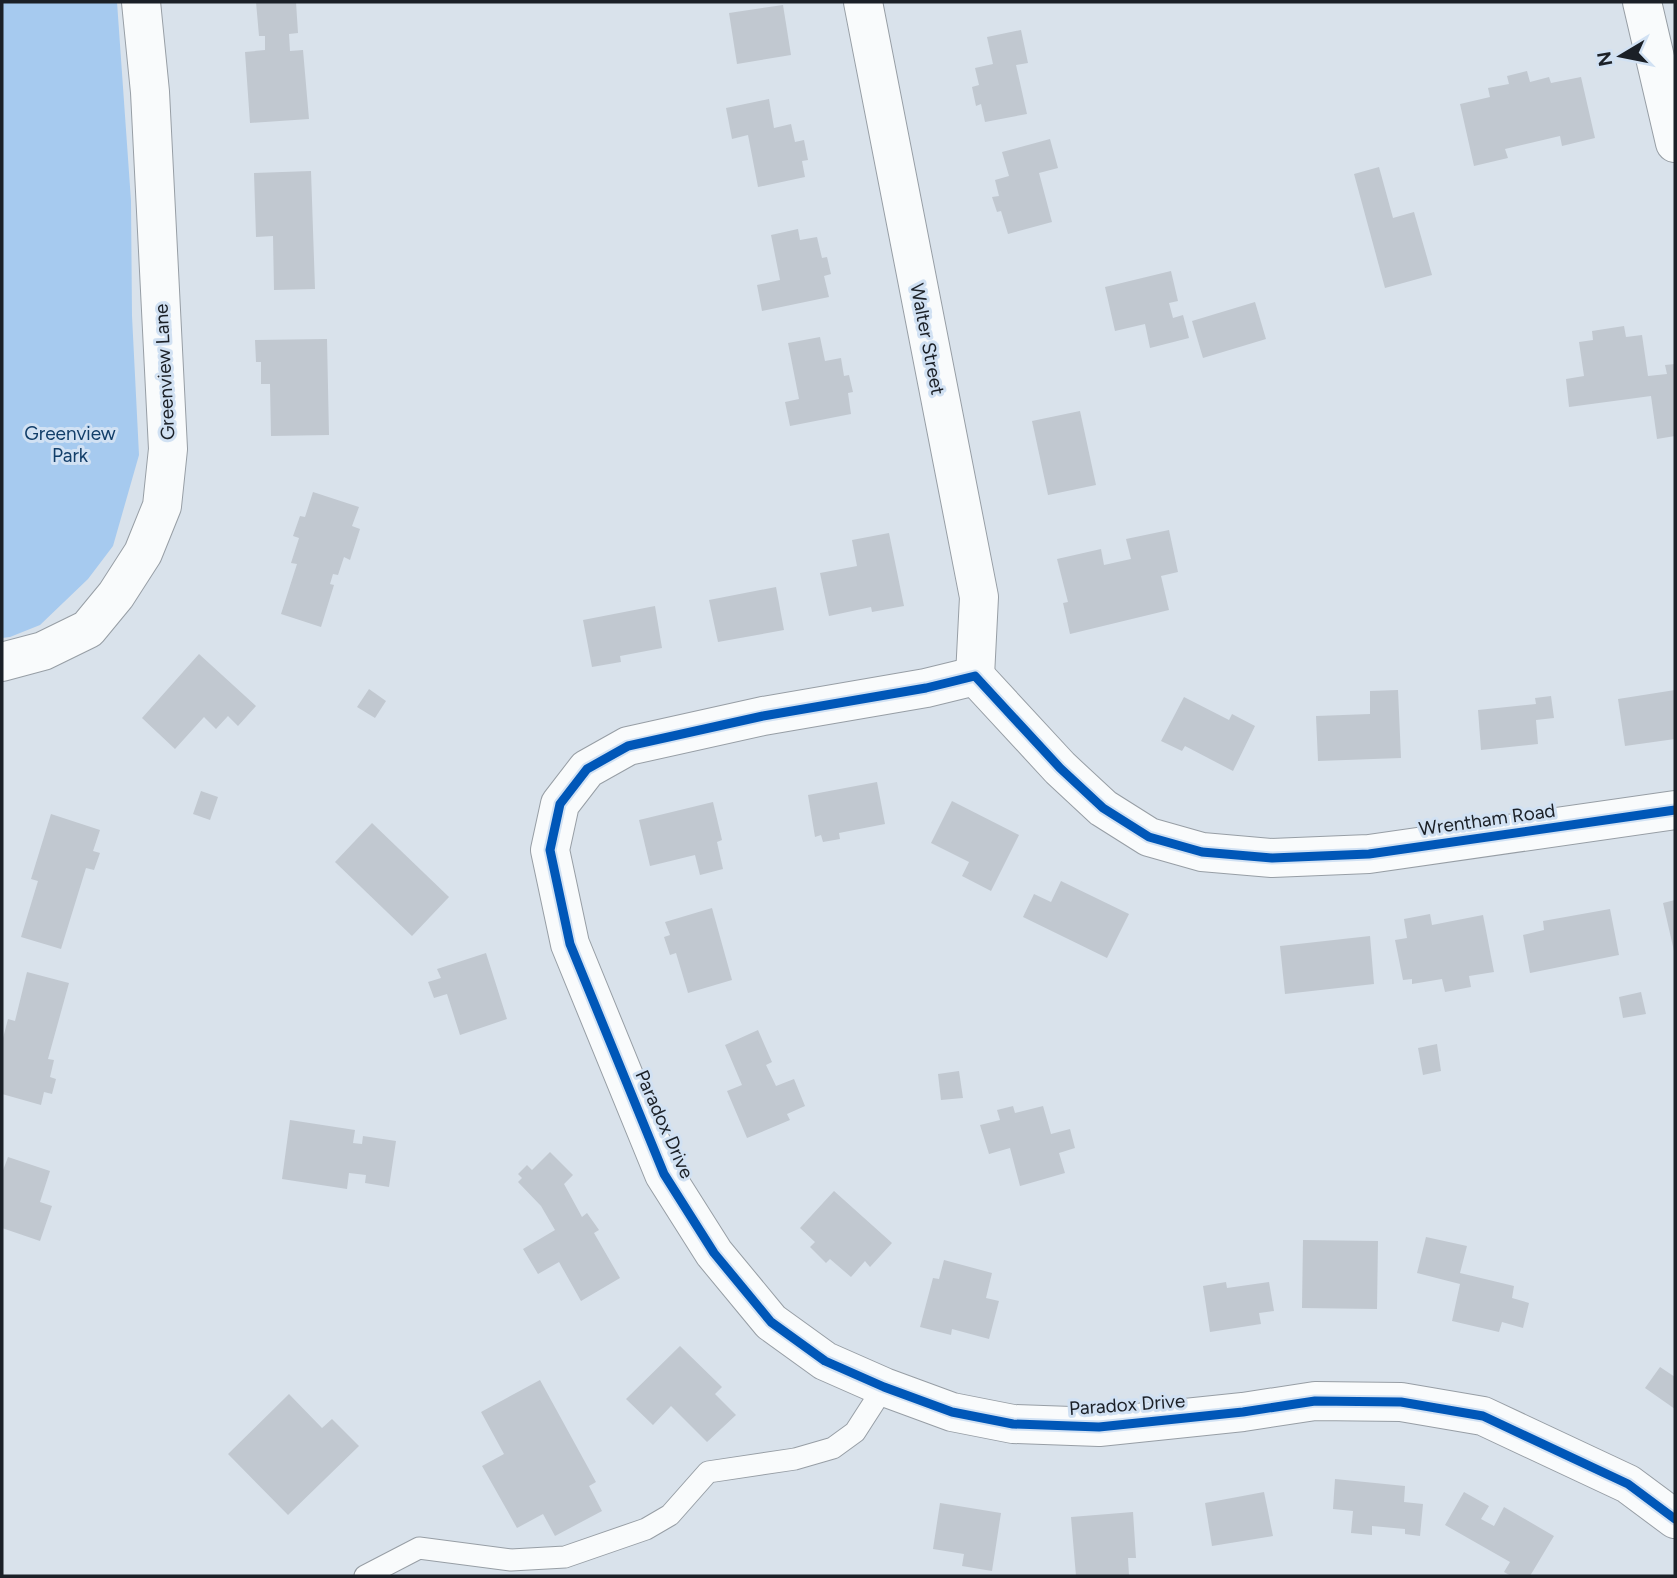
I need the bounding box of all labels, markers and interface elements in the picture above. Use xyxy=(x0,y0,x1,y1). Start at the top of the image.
north arrow xyxy=(1586,21,1656,91)
text: N xyxy=(1592,50,1617,68)
street label: Walter Street xyxy=(905,281,950,397)
street label: Greenview Lane xyxy=(149,303,180,441)
park label: Greenview Park xyxy=(24,422,116,467)
street label: Wrentham Road xyxy=(1417,799,1557,840)
street label: Paradox Drive xyxy=(630,1066,699,1182)
street label: Paradox Drive xyxy=(1068,1389,1186,1420)

